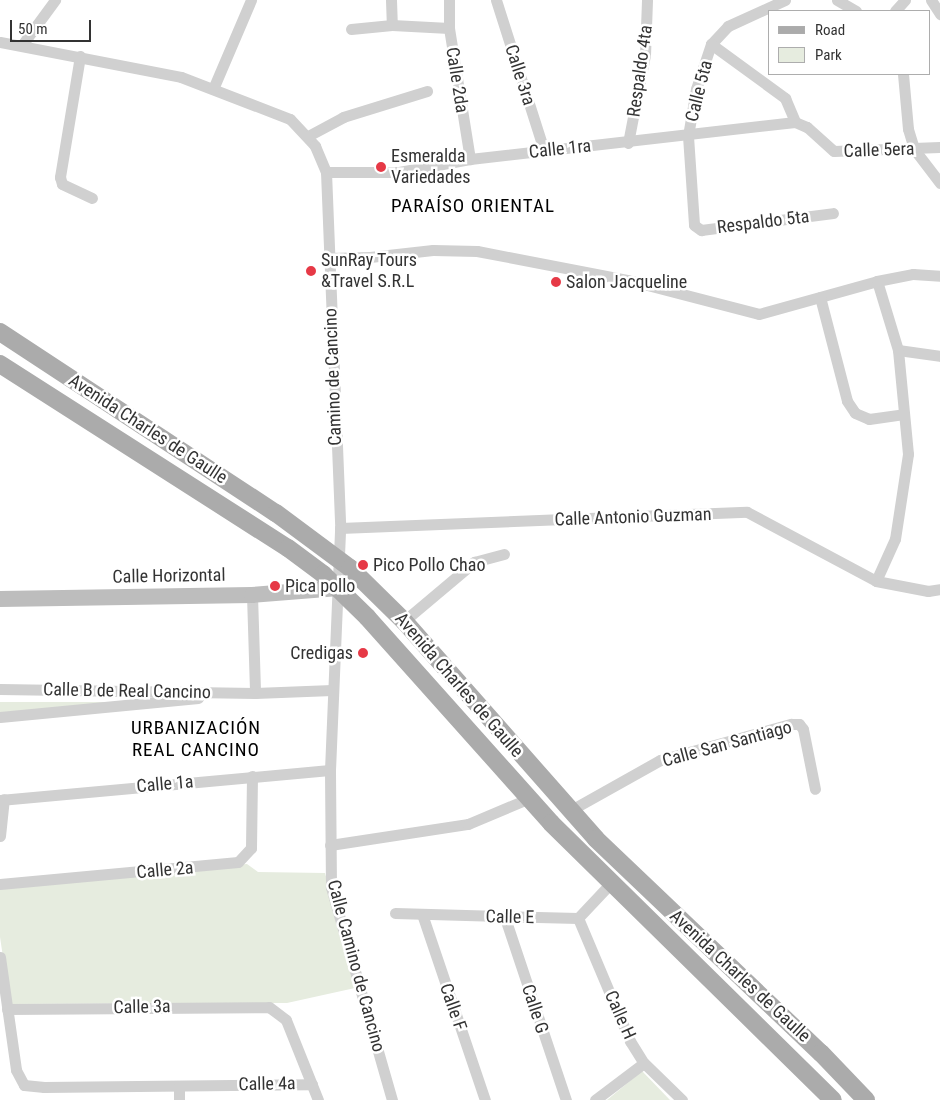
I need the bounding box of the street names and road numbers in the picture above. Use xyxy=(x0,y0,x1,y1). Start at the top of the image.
street label: Respaldo 4ta xyxy=(623,24,657,118)
street label: Calle 3ra xyxy=(500,42,540,108)
street label: Calle 2da xyxy=(441,46,473,114)
street label: Calle 5ta xyxy=(681,58,717,124)
street label: Calle 1ra xyxy=(528,135,592,163)
street label: Calle 5era xyxy=(843,138,915,162)
street label: Respaldo 5ta xyxy=(716,206,810,238)
street label: Camino de Cancino xyxy=(320,308,346,446)
street label: Avenida Charles de Gaulle xyxy=(65,370,231,488)
street label: Calle Antonio Guzman xyxy=(554,503,712,531)
street label: Calle Horizontal xyxy=(112,564,226,588)
street label: Avenida Charles de Gaulle xyxy=(390,608,528,762)
street label: Calle B de Real Cancino xyxy=(43,679,211,703)
street label: Calle San Santiago xyxy=(660,716,794,772)
street label: Calle 1a xyxy=(136,771,194,797)
street label: Calle 2a xyxy=(136,857,194,883)
street label: Calle Camino de Cancino xyxy=(323,878,389,1054)
street label: Avenida Charles de Gaulle xyxy=(665,905,815,1047)
street label: Calle E xyxy=(486,906,534,928)
street label: Calle F xyxy=(435,981,471,1033)
street label: Calle G xyxy=(517,982,553,1036)
street label: Calle H xyxy=(600,987,640,1043)
street label: Calle 3a xyxy=(113,996,171,1018)
street label: Calle 4a xyxy=(238,1073,296,1095)

